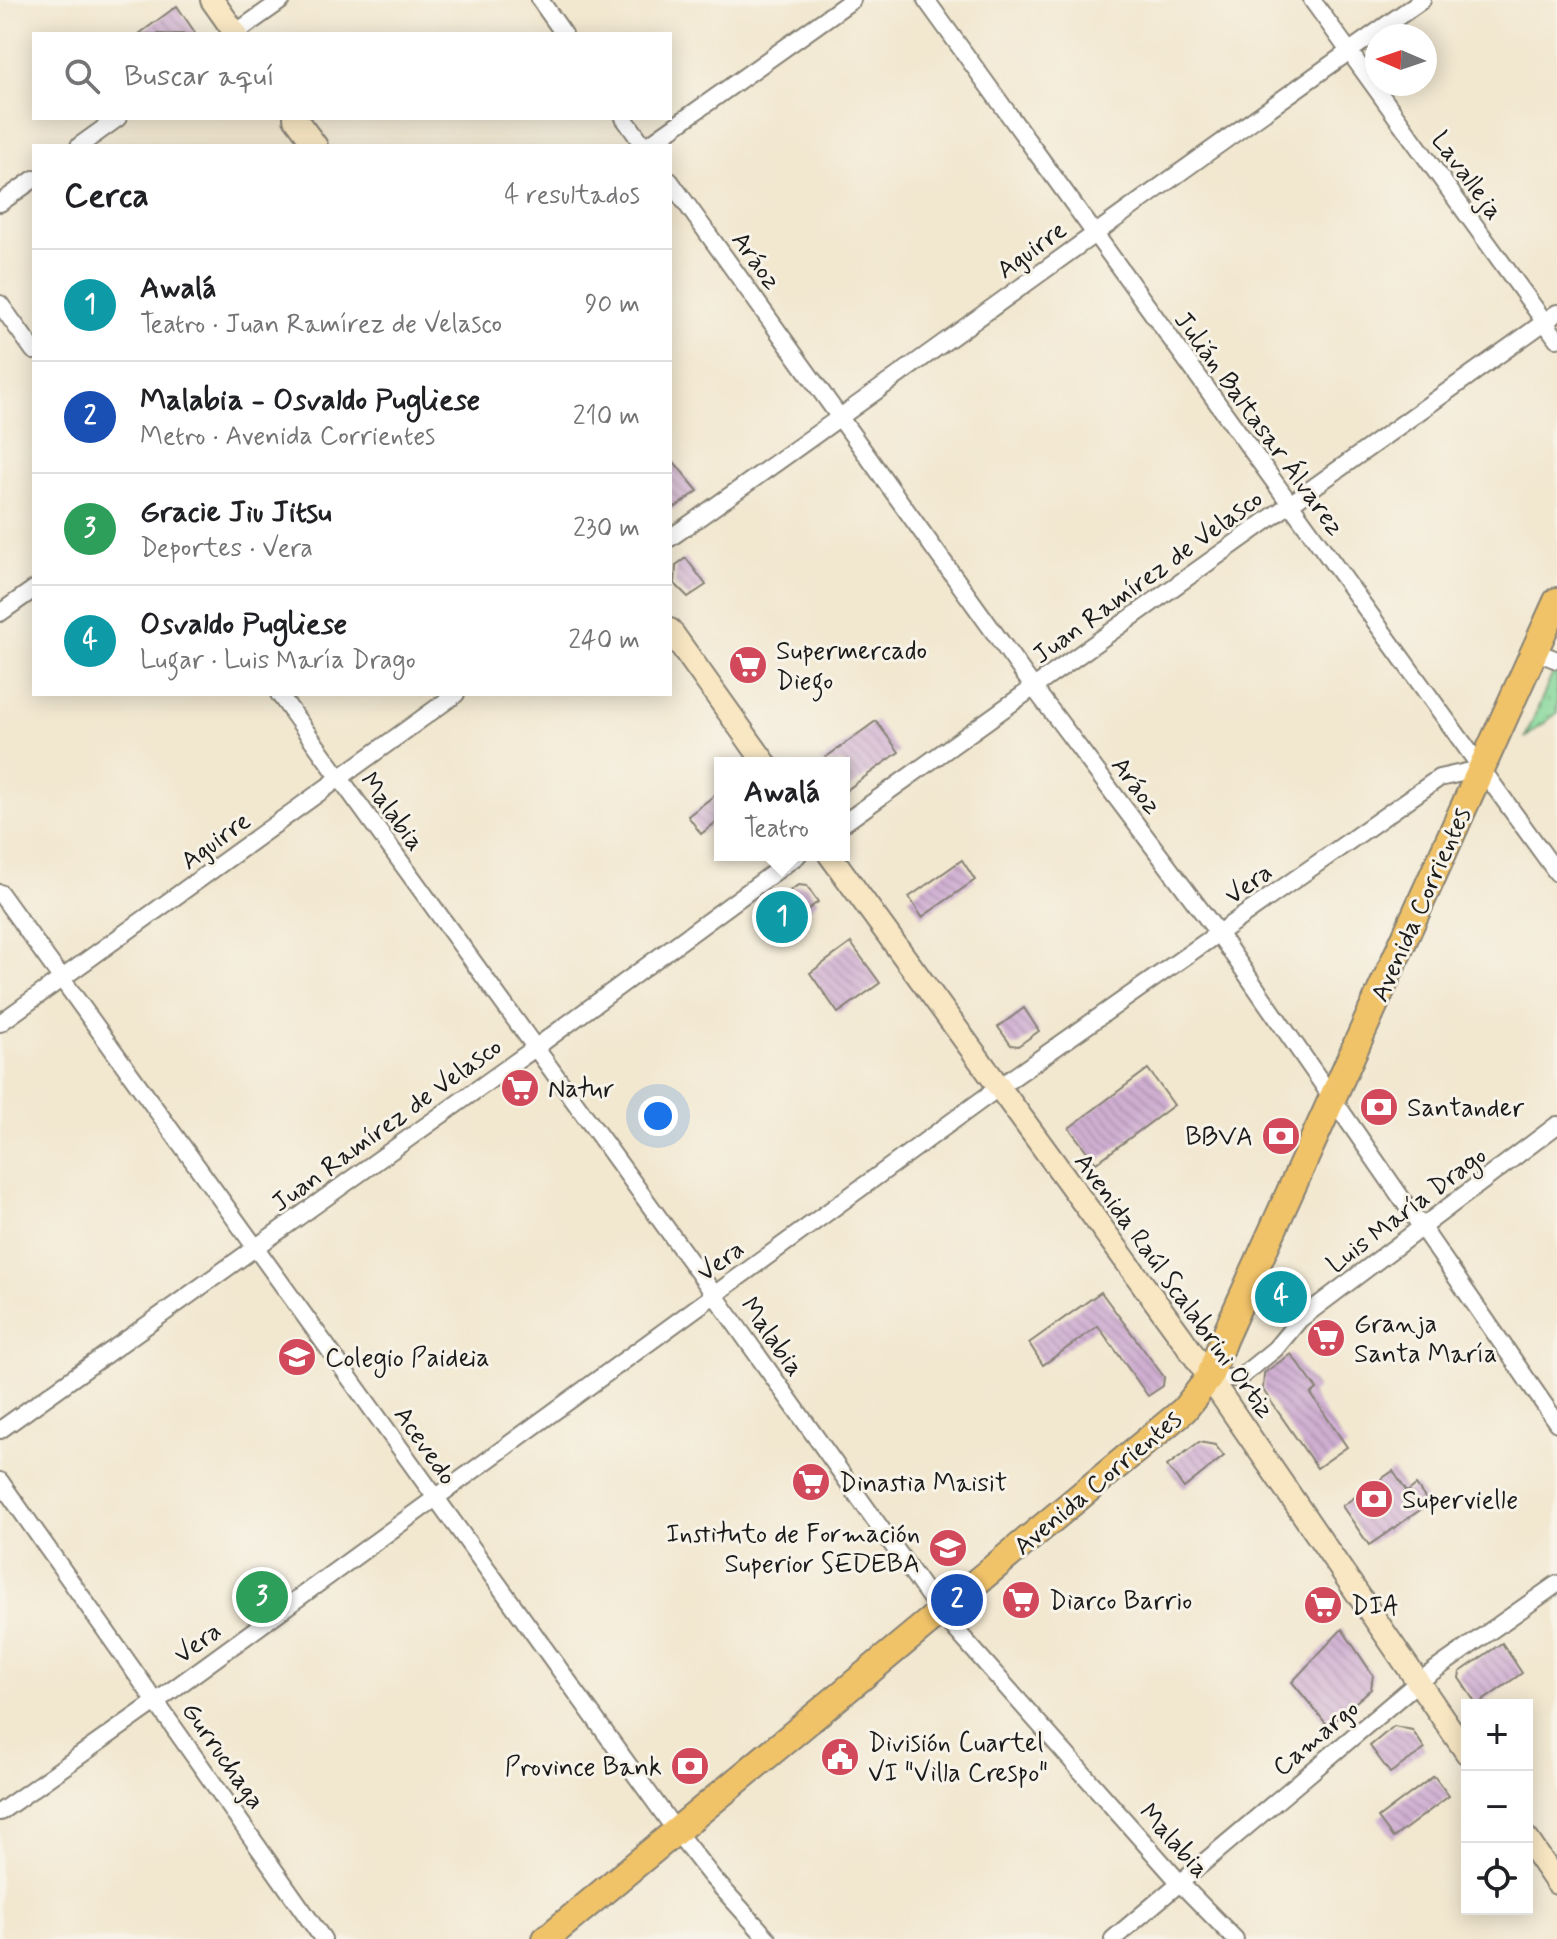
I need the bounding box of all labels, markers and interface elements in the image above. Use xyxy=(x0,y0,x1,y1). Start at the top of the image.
north arrow xyxy=(1365,24,1437,96)
search box xyxy=(32,32,672,120)
icon: search xyxy=(60,54,104,98)
text: Buscar aquí xyxy=(124,57,275,96)
street label: Lavalleja xyxy=(1423,125,1510,228)
text: Cerca xyxy=(64,174,149,219)
text: 4 resultados xyxy=(504,179,640,213)
street label: Aguirre xyxy=(990,214,1074,288)
street label: Aráoz xyxy=(723,225,788,297)
text: Awalá xyxy=(140,269,217,308)
text: 1 xyxy=(84,288,96,322)
text: 90 m xyxy=(585,288,640,322)
street label: Julián Baltasar Álvarez xyxy=(1165,305,1352,543)
text: Teatro · Juan Ramírez de Velasco xyxy=(140,308,502,342)
text: Malabia - Osvaldo Pugliese xyxy=(140,381,480,420)
text: 2 xyxy=(84,400,96,434)
text: 210 m xyxy=(573,400,640,434)
text: Metro · Avenida Corrientes xyxy=(140,420,435,454)
street label: Juan Ramírez de Velasco xyxy=(1026,483,1270,673)
text: Gracie Jiu Jitsu xyxy=(140,493,332,532)
text: 3 xyxy=(84,512,96,546)
text: 230 m xyxy=(573,512,640,546)
text: Deportes · Vera xyxy=(140,532,313,566)
text: Osvaldo Pugliese xyxy=(140,605,347,644)
text: 4 xyxy=(82,624,98,658)
text: 240 m xyxy=(568,624,640,658)
place label: Supermercado Diego xyxy=(776,635,927,702)
text: Lugar · Luis María Drago xyxy=(140,644,416,678)
supermarket icon: Supermercado Diego xyxy=(727,644,769,686)
street label: Aráoz xyxy=(1102,750,1168,822)
popup xyxy=(714,757,850,861)
street label: Malabia xyxy=(351,766,431,858)
text: Awalá xyxy=(744,773,820,812)
street label: Avenida Corrientes xyxy=(1364,802,1480,1008)
street label: Aguirre xyxy=(174,805,258,879)
text: Teatro xyxy=(744,812,809,846)
street label: Vera xyxy=(1219,856,1280,913)
pin: 1 xyxy=(756,887,808,947)
street label: Juan Ramírez de Velasco xyxy=(265,1031,509,1221)
supermarket icon: Natur xyxy=(499,1067,541,1109)
place label: Natur xyxy=(548,1073,614,1107)
bank icon: Santander xyxy=(1358,1086,1400,1128)
place label: Santander xyxy=(1407,1092,1525,1126)
your location xyxy=(638,1096,678,1136)
bank icon: BBVA xyxy=(1260,1115,1302,1157)
place label: BBVA xyxy=(1185,1121,1253,1155)
street label: Luis María Drago xyxy=(1320,1139,1495,1283)
street label: Avenida Raúl Scalabrini Ortiz xyxy=(1065,1147,1281,1426)
street label: Vera xyxy=(691,1233,752,1290)
pin: 4 xyxy=(1255,1267,1307,1327)
street label: Malabia xyxy=(732,1291,811,1384)
place label: Granja Santa María xyxy=(1354,1308,1497,1372)
supermarket icon: Granja Santa María xyxy=(1305,1317,1347,1359)
school or university icon: Colegio Paideia xyxy=(276,1336,318,1378)
place label: Colegio Paideia xyxy=(325,1342,490,1378)
street label: Acevedo xyxy=(385,1400,464,1492)
street label: Avenida Corrientes xyxy=(1007,1403,1190,1564)
supermarket icon: Dinastia Maisit xyxy=(790,1461,832,1503)
place label: Dinastia Maisit xyxy=(839,1467,1007,1501)
bank icon: Supervielle xyxy=(1353,1478,1395,1520)
place label: Supervielle xyxy=(1402,1484,1518,1518)
place label: Instituto de Formación Superior SEDEBA xyxy=(666,1518,920,1582)
school or university icon: Instituto de Formación Superior SEDEBA xyxy=(927,1527,969,1569)
pin: 3 xyxy=(236,1567,288,1627)
pin: 2 xyxy=(931,1570,983,1630)
supermarket icon: Diarco Barrio xyxy=(1000,1579,1042,1621)
supermarket icon: DIA xyxy=(1302,1584,1344,1626)
place label: Diarco Barrio xyxy=(1049,1585,1192,1619)
place label: DIA xyxy=(1351,1590,1399,1624)
street label: Vera xyxy=(168,1615,229,1672)
street label: Camargo xyxy=(1266,1692,1367,1785)
street label: Gurruchaga xyxy=(173,1696,272,1817)
map controls xyxy=(1461,1699,1533,1915)
button: + xyxy=(1461,1699,1533,1771)
place label: División Cuartel VI "Villa Crespo" xyxy=(868,1727,1048,1791)
public building icon: División Cuartel VI "Villa Crespo" xyxy=(819,1736,861,1778)
bank icon: Province Bank xyxy=(669,1745,711,1787)
place label: Province Bank xyxy=(505,1751,662,1785)
button: − xyxy=(1461,1771,1533,1843)
street label: Malabia xyxy=(1131,1797,1216,1886)
button: locate xyxy=(1461,1843,1533,1915)

